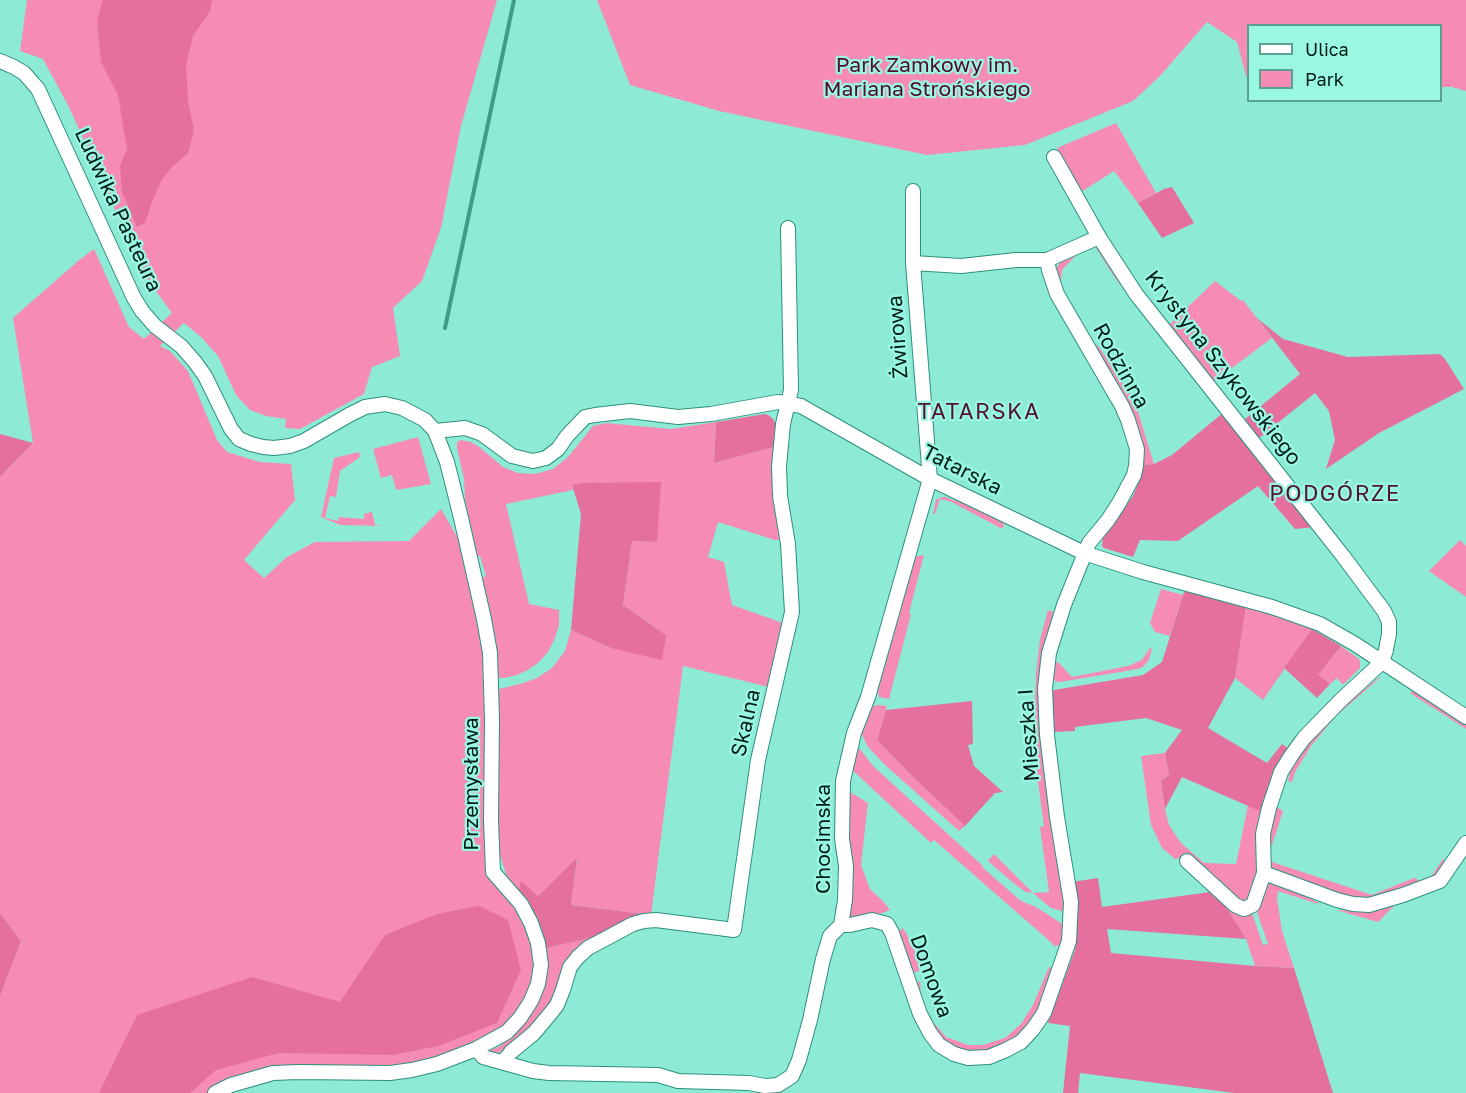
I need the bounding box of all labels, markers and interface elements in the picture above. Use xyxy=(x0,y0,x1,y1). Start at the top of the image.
legend xyxy=(1247,24,1442,102)
text: Ulica xyxy=(1305,38,1349,60)
park label: Park Zamkowy im. Mariana Strońskiego xyxy=(824,52,1030,102)
text: Park xyxy=(1305,68,1344,90)
street label: Ludwika Pasteura xyxy=(69,124,167,296)
street label: Krystyna Szykowskiego xyxy=(1139,266,1307,470)
street label: Żwirowa xyxy=(883,294,913,380)
street label: Rodzinna xyxy=(1087,319,1155,413)
district label: TATARSKA xyxy=(918,399,1040,425)
street label: Tatarska xyxy=(918,439,1006,501)
district label: PODGÓRZE xyxy=(1269,481,1401,507)
street label: Skalna xyxy=(726,687,766,759)
street label: Mieszka I xyxy=(1013,688,1045,782)
street label: Przemysława xyxy=(458,717,484,851)
street label: Chocimska xyxy=(810,784,836,894)
street label: Domowa xyxy=(904,931,958,1021)

